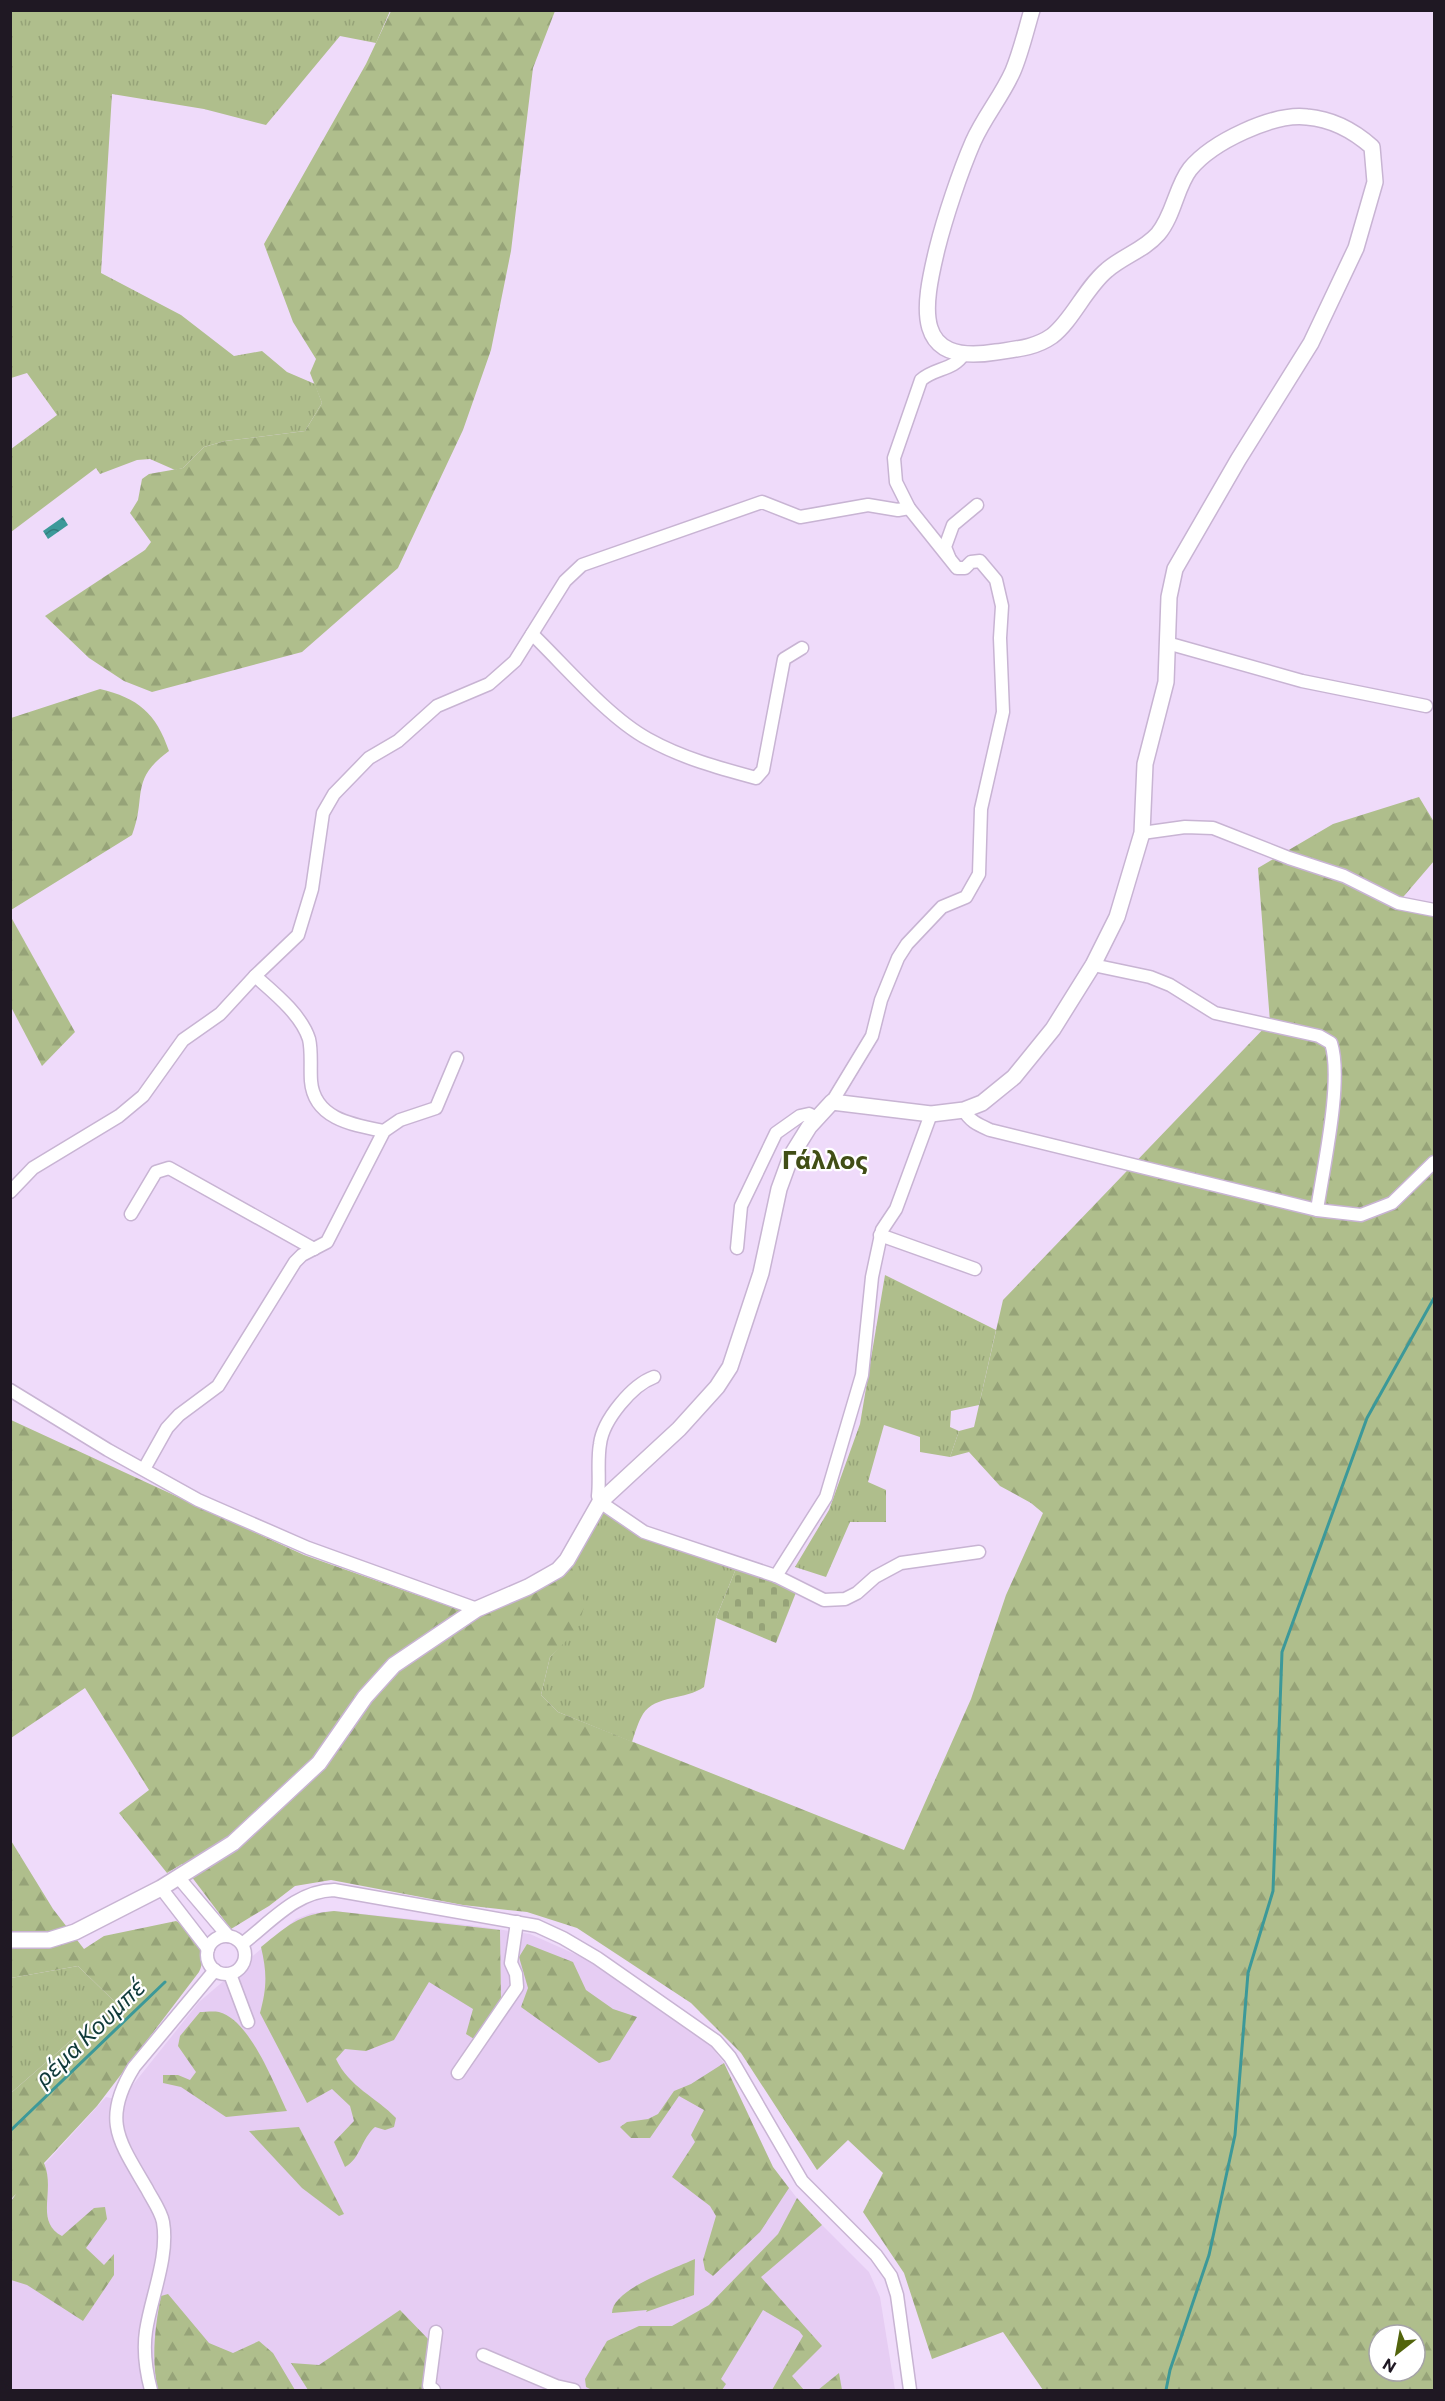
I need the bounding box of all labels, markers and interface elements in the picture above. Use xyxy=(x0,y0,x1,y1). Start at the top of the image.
district label: Γάλλος xyxy=(782,1143,868,1174)
water label: ρέμα Κουμπέ xyxy=(27,1972,150,2093)
north arrow xyxy=(1367,2323,1427,2383)
text: N xyxy=(1379,2355,1399,2378)

